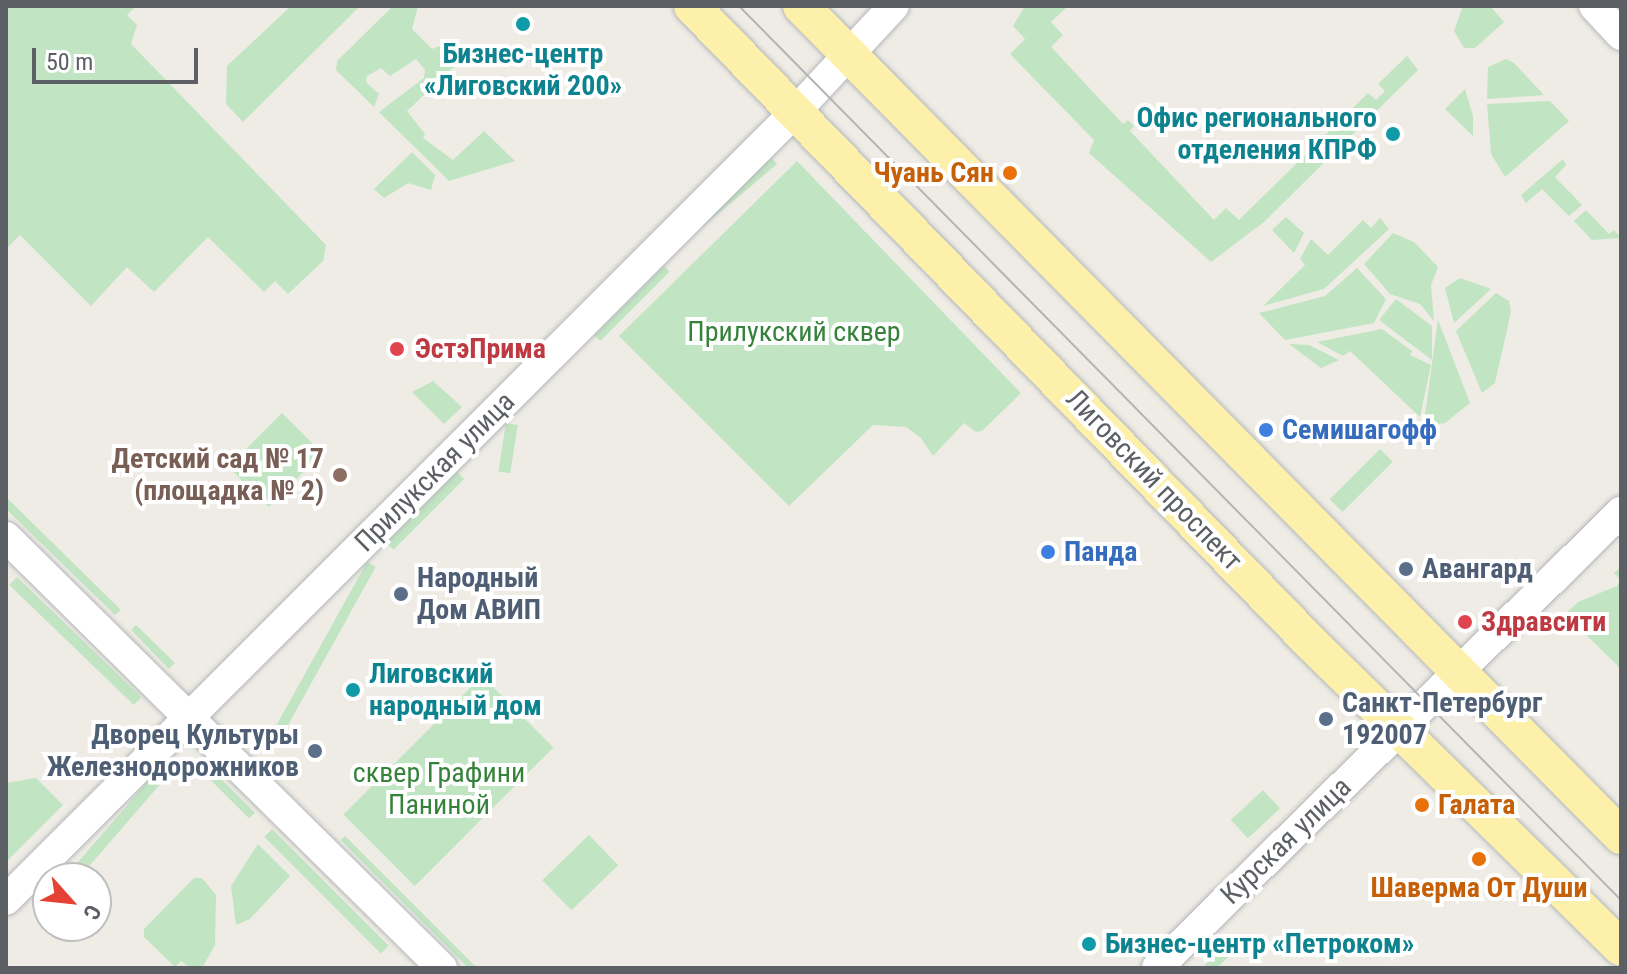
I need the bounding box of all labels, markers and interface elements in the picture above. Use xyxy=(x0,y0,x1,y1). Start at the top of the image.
marker: Бизнес-центр «Лиговский 200» xyxy=(514,15,532,33)
scale bar xyxy=(36,32,202,82)
place label: Бизнес-центр «Лиговский 200» xyxy=(424,37,622,103)
text: 50 m xyxy=(46,48,93,76)
place label: Офис регионального отделения КПРФ xyxy=(1136,101,1377,167)
marker: Офис регионального отделения КПРФ xyxy=(1384,125,1402,143)
place label: Чуань Сян xyxy=(873,156,994,190)
marker: Чуань Сян xyxy=(1001,164,1019,182)
park label: Прилукский сквер xyxy=(687,315,901,349)
place label: ЭстэПрима xyxy=(415,332,546,366)
marker: ЭстэПрима xyxy=(386,338,408,360)
street label: Лиговский проспект xyxy=(1059,382,1249,578)
street label: Прилукская улица xyxy=(348,385,522,559)
place label: Семишагофф xyxy=(1282,413,1437,447)
marker: Семишагофф xyxy=(1257,421,1275,439)
place label: Детский сад № 17 (площадка № 2) xyxy=(112,442,324,508)
marker: Детский сад № 17 (площадка № 2) xyxy=(331,466,349,484)
place label: Панда xyxy=(1064,535,1137,569)
marker: Панда xyxy=(1039,543,1057,561)
place label: Авангард xyxy=(1422,552,1533,586)
marker: Авангард xyxy=(1397,560,1415,578)
place label: Народный Дом АВИП xyxy=(417,561,541,627)
marker: Народный Дом АВИП xyxy=(392,585,410,603)
place label: Здравсити xyxy=(1481,605,1606,639)
marker: Здравсити xyxy=(1456,613,1474,631)
place label: Лиговский народный дом xyxy=(369,657,542,723)
marker: Лиговский народный дом xyxy=(344,681,362,699)
place label: Санкт-Петербург 192007 xyxy=(1342,686,1542,752)
marker: Санкт-Петербург 192007 xyxy=(1317,710,1335,728)
place label: Дворец Культуры Железнодорожников xyxy=(47,718,299,784)
marker: Дворец Культуры Железнодорожников xyxy=(306,742,324,760)
park label: сквер Графини Паниной xyxy=(353,756,525,822)
street label: Курская улица xyxy=(1214,771,1358,911)
place label: Галата xyxy=(1438,788,1515,822)
marker: Галата xyxy=(1413,796,1431,814)
marker: Шаверма От Души xyxy=(1470,850,1488,868)
north arrow xyxy=(32,862,112,942)
place label: Шаверма От Души xyxy=(1370,871,1588,905)
text: С xyxy=(78,901,106,923)
place label: Бизнес-центр «Петроком» xyxy=(1105,927,1414,961)
marker: Бизнес-центр «Петроком» xyxy=(1080,935,1098,953)

